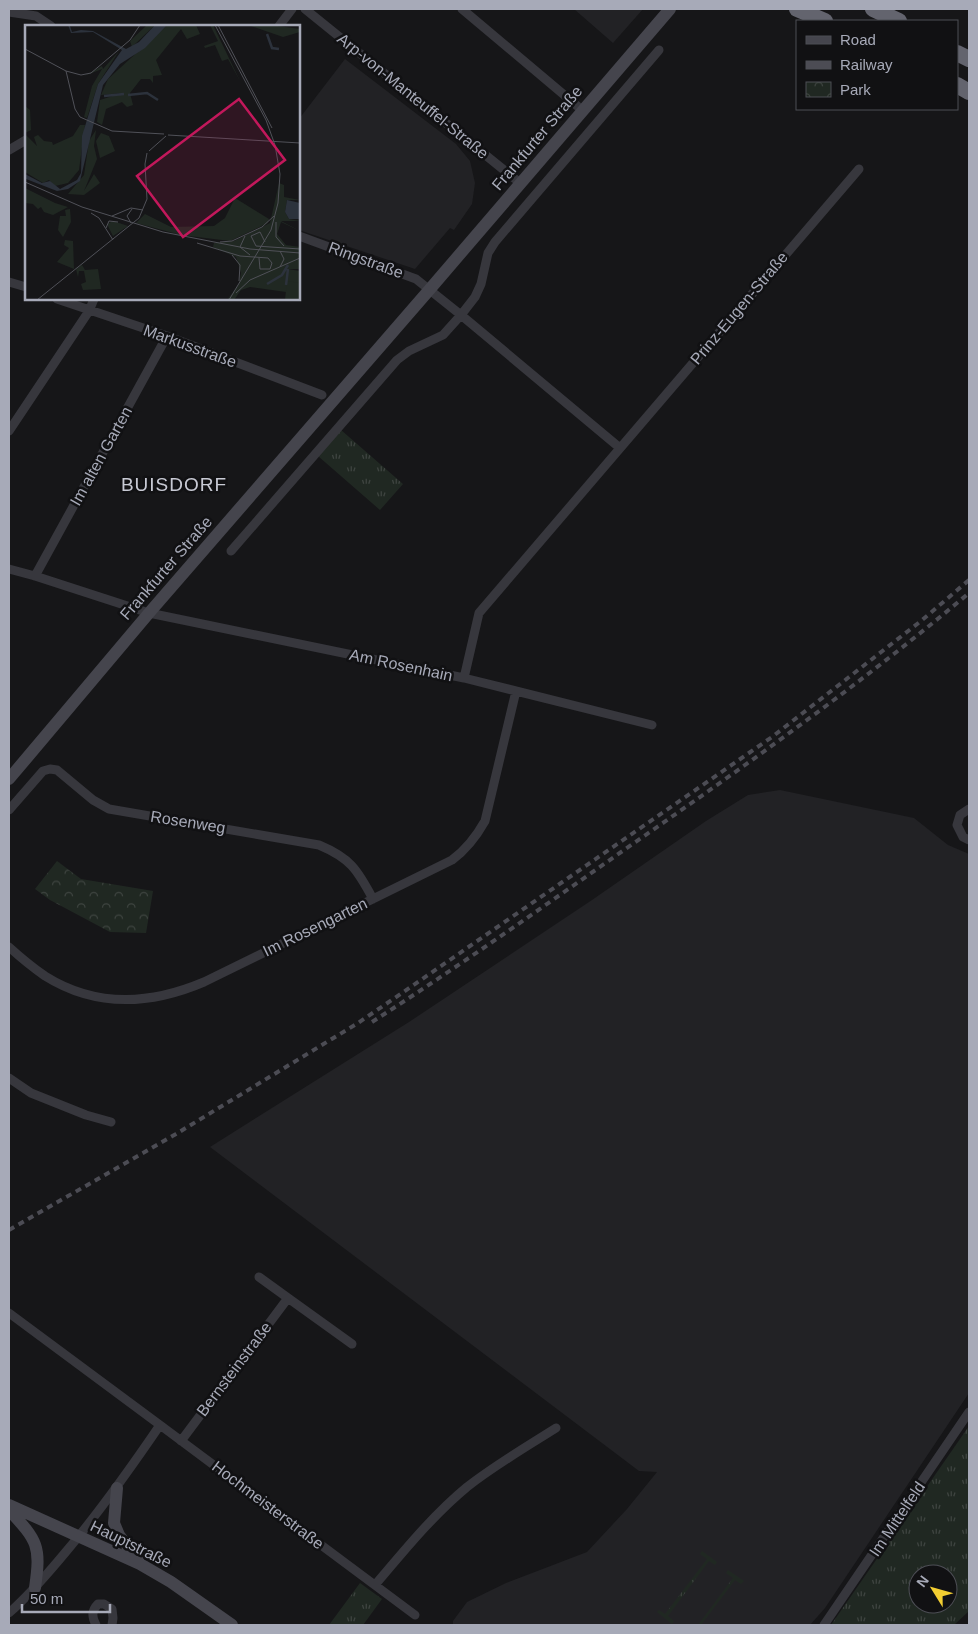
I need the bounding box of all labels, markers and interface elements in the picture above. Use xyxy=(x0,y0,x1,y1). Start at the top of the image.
legend xyxy=(796,20,958,110)
inset map xyxy=(25,25,300,300)
street label: Arp-von-Manteuffel-Straße xyxy=(334,30,492,162)
text: Road xyxy=(840,31,876,48)
text: Railway xyxy=(840,56,893,73)
text: Park xyxy=(840,81,871,98)
street label: Frankfurter Straße xyxy=(488,82,586,194)
street label: Ringstraße xyxy=(326,239,406,281)
street label: Prinz-Eugen-Straße xyxy=(687,248,791,368)
street label: Markusstraße xyxy=(141,321,239,371)
street label: Im alten Garten xyxy=(67,404,135,508)
district label: BUISDORF xyxy=(121,474,227,495)
street label: Frankfurter Straße xyxy=(117,513,215,623)
street label: Am Rosenhain xyxy=(348,646,454,684)
street label: Rosenweg xyxy=(149,808,227,836)
street label: Im Rosengarten xyxy=(260,894,370,960)
street label: Bernsteinstraße xyxy=(193,1319,275,1419)
street label: Hochmeisterstraße xyxy=(209,1458,327,1553)
street label: Im Mittelfeld xyxy=(866,1478,928,1560)
street label: Hauptstraße xyxy=(88,1517,174,1571)
north arrow xyxy=(908,1564,958,1614)
text: N xyxy=(913,1572,932,1590)
scale bar xyxy=(22,1582,110,1614)
text: 50 m xyxy=(30,1590,63,1607)

